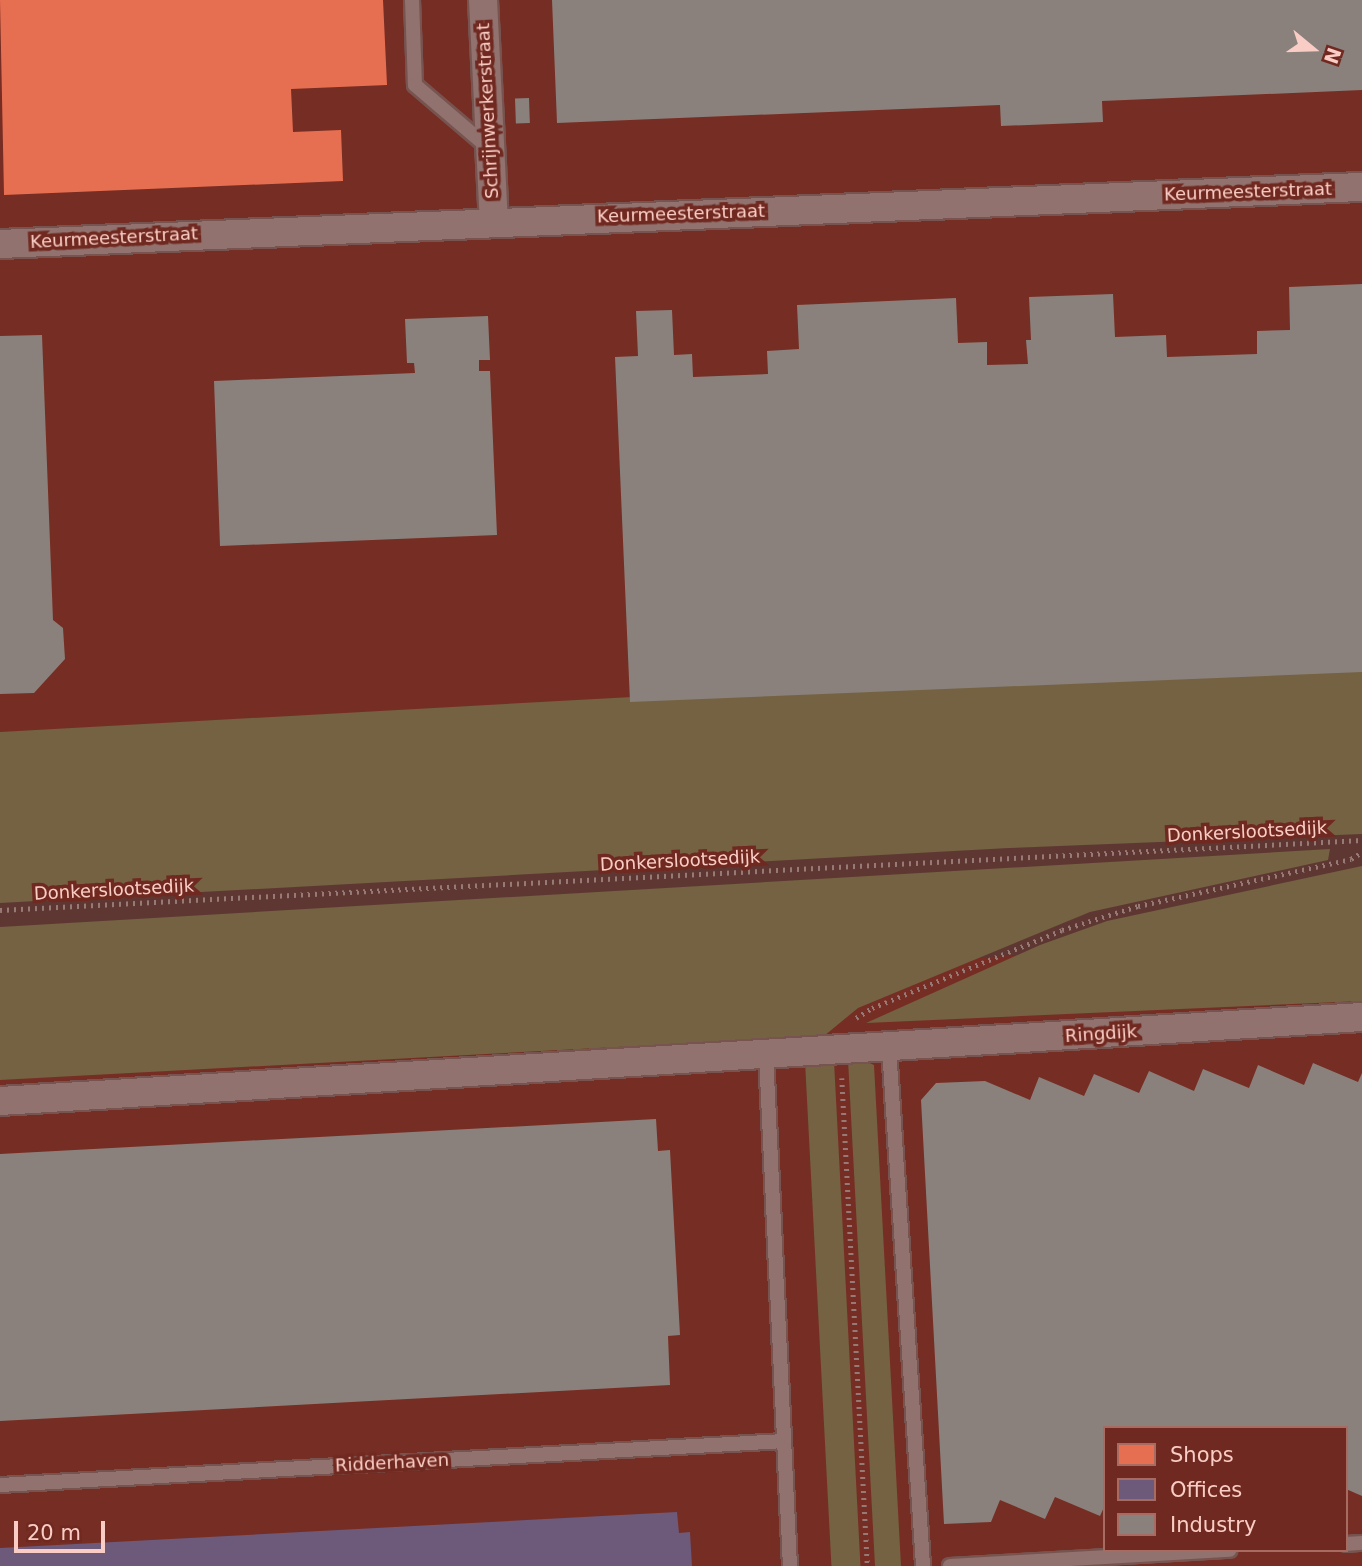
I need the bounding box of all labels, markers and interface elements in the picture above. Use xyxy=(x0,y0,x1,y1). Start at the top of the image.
north arrow xyxy=(1278,14,1348,84)
street label: Schrijnwerkerstraat xyxy=(473,23,503,199)
text: N xyxy=(1320,45,1346,67)
street label: Keurmeesterstraat xyxy=(1164,178,1332,206)
street label: Keurmeesterstraat xyxy=(597,200,765,228)
street label: Keurmeesterstraat xyxy=(30,223,198,253)
street label: Donkerslootsedijk xyxy=(1166,817,1328,847)
street label: Donkerslootsedijk xyxy=(599,846,761,876)
street label: Donkerslootsedijk xyxy=(33,875,195,905)
street label: Ringdijk xyxy=(1064,1021,1138,1047)
legend xyxy=(1103,1426,1348,1552)
text: Shops xyxy=(1170,1443,1234,1467)
street label: Ridderhaven xyxy=(334,1449,450,1477)
text: Offices xyxy=(1170,1478,1242,1502)
scale bar xyxy=(18,1506,108,1550)
text: Industry xyxy=(1170,1513,1256,1537)
text: 20 m xyxy=(27,1521,81,1545)

